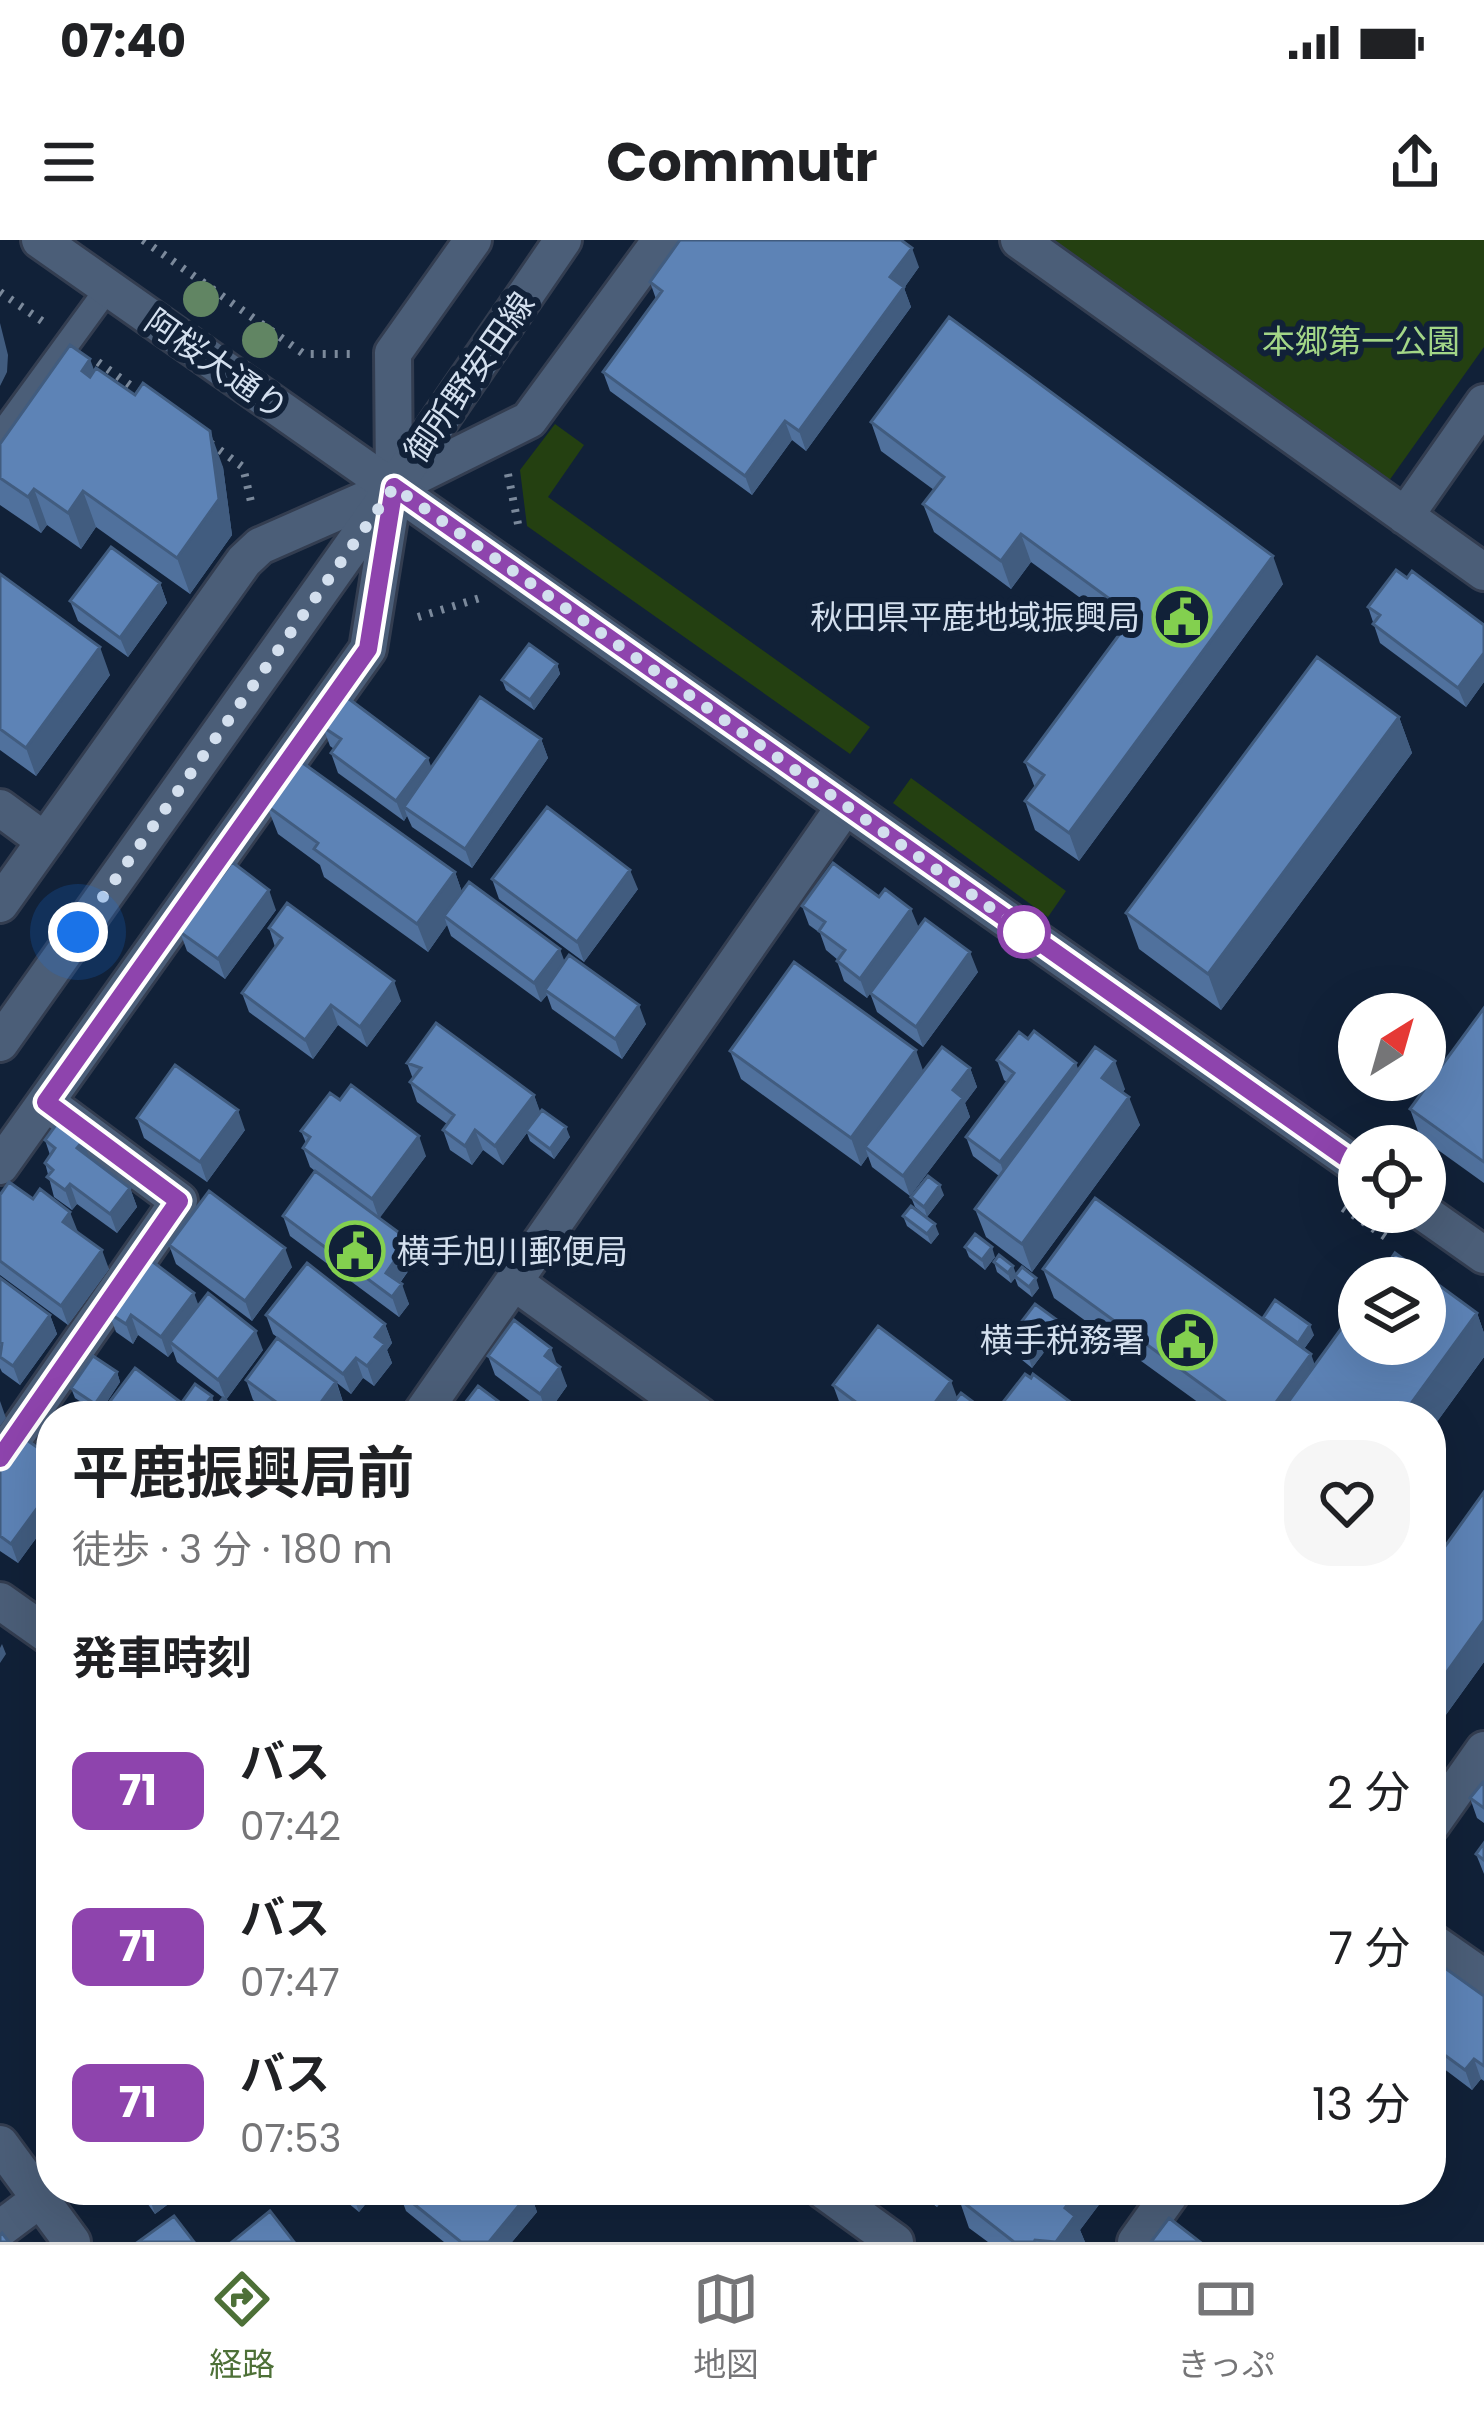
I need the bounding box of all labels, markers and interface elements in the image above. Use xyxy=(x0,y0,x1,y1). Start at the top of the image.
text: 07:40 xyxy=(60,10,186,73)
text: Commutr xyxy=(606,124,878,200)
icon: menu xyxy=(36,129,102,195)
icon: share xyxy=(1382,129,1448,195)
street label: 御所野安田線 xyxy=(393,283,545,472)
street label: 阿桜大通り xyxy=(136,298,298,431)
park label: 本郷第一公園 xyxy=(1262,318,1460,365)
public building icon: 秋田県平鹿地域振興局 xyxy=(1151,586,1213,648)
place label: 秋田県平鹿地域振興局 xyxy=(810,594,1140,641)
your location xyxy=(48,902,108,962)
unlabelled marker xyxy=(999,907,1049,957)
north arrow xyxy=(1338,993,1446,1101)
map controls xyxy=(1338,993,1446,1365)
button: locate xyxy=(1338,1125,1446,1233)
public building icon: 横手旭川郵便局 xyxy=(324,1220,386,1282)
place label: 横手旭川郵便局 xyxy=(397,1228,628,1275)
button: layers xyxy=(1338,1257,1446,1365)
public building icon: 横手税務署 xyxy=(1156,1309,1218,1371)
place label: 横手税務署 xyxy=(980,1317,1145,1364)
text: 平鹿振興局前 xyxy=(72,1433,414,1513)
button: heart xyxy=(1284,1440,1410,1566)
text: 徒歩 · 3 分 · 180 m xyxy=(72,1522,393,1577)
text: 発車時刻 xyxy=(72,1627,252,1690)
text: バス xyxy=(240,1731,330,1794)
text: 71 xyxy=(119,1761,157,1820)
text: 2 分 xyxy=(1327,1761,1410,1824)
text: 07:42 xyxy=(240,1799,341,1854)
text: バス xyxy=(240,1887,330,1950)
text: 71 xyxy=(119,1917,157,1976)
text: 7 分 xyxy=(1328,1917,1410,1980)
text: 07:47 xyxy=(240,1955,340,2010)
text: バス xyxy=(240,2043,330,2106)
text: 71 xyxy=(119,2073,157,2132)
text: 13 分 xyxy=(1312,2073,1410,2136)
text: 07:53 xyxy=(240,2111,342,2166)
tab: 経路 xyxy=(209,2266,275,2390)
tab: 地図 xyxy=(693,2266,759,2390)
tab: きっぷ xyxy=(1177,2266,1275,2390)

